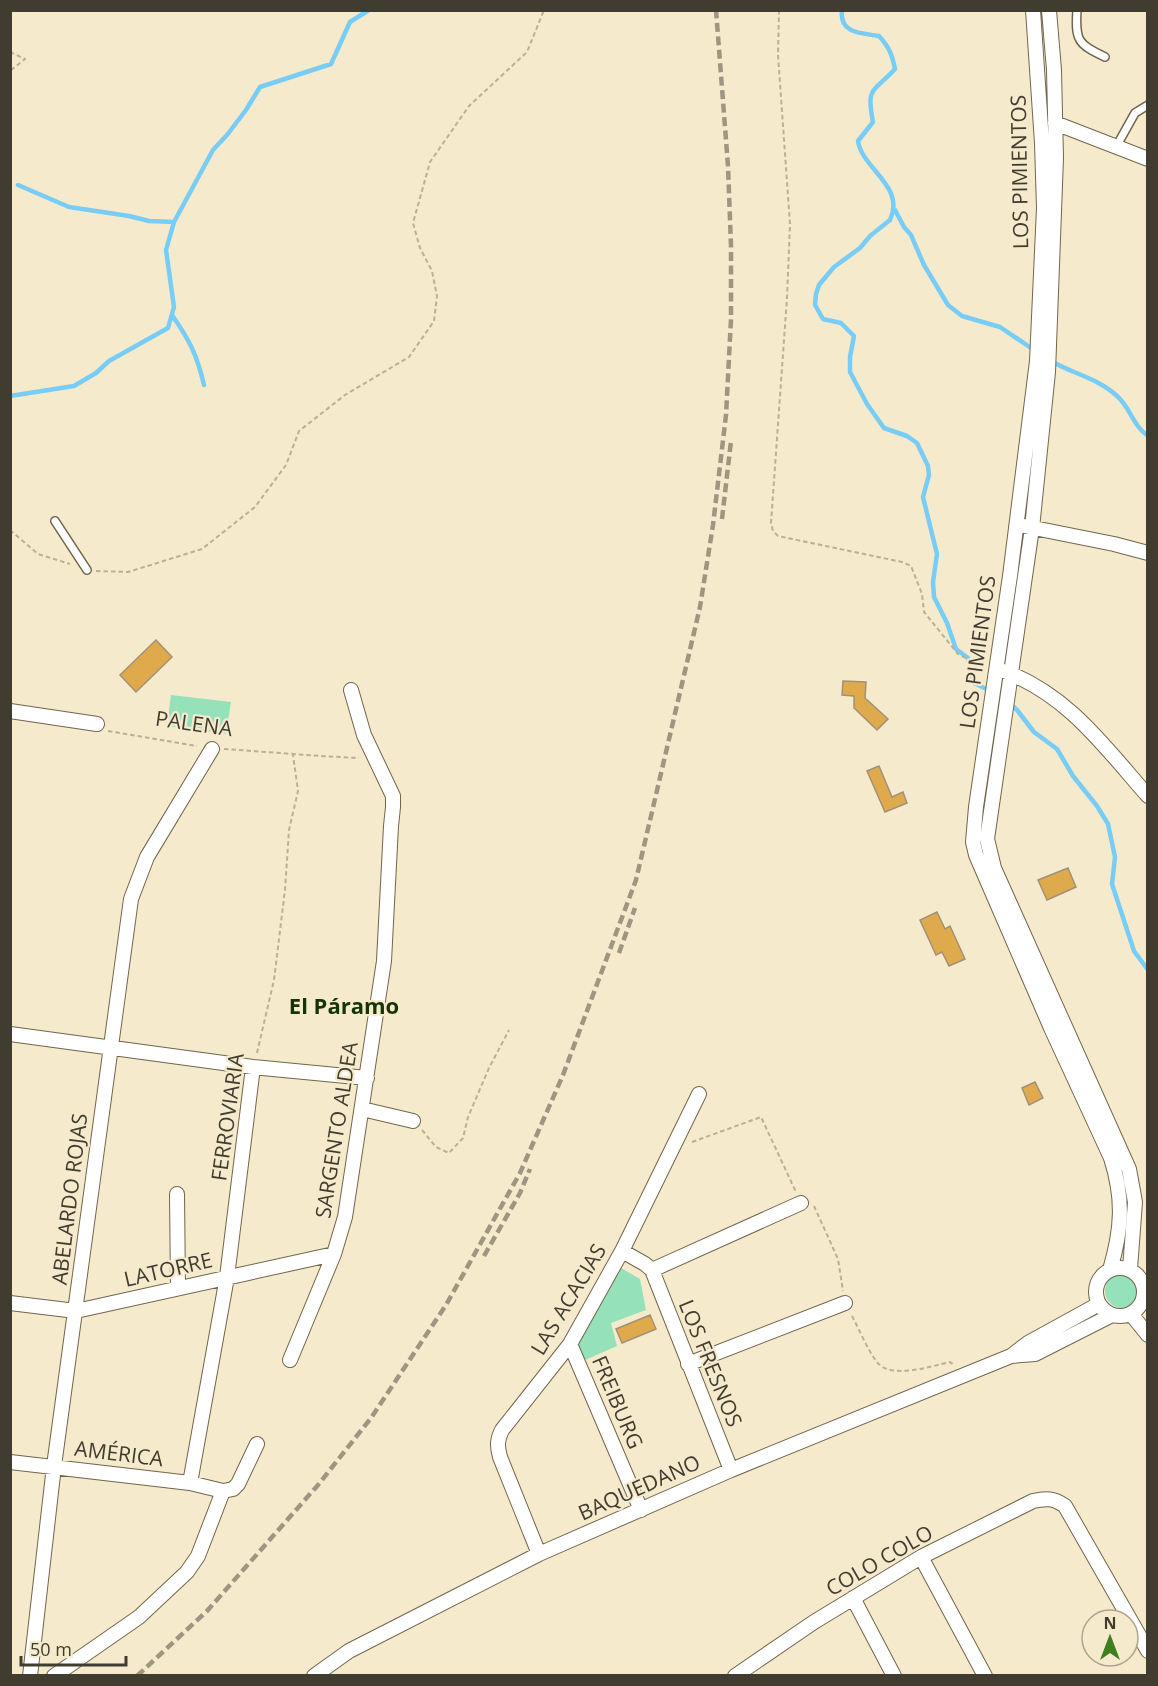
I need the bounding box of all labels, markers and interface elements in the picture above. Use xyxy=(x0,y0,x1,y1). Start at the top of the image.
street label: LOS PIMIENTOS xyxy=(1004,95,1034,249)
street label: LOS PIMIENTOS xyxy=(952,574,1002,730)
street label: PALENA xyxy=(154,704,235,742)
district label: El Páramo xyxy=(289,990,399,1020)
street label: SARGENTO ALDEA xyxy=(308,1039,364,1220)
street label: FERROVIARIA xyxy=(204,1051,250,1183)
street label: ABELARDO ROJAS xyxy=(45,1112,93,1286)
street label: LAS ACACIAS xyxy=(524,1238,612,1360)
street label: LATORRE xyxy=(121,1245,215,1293)
street label: LOS FRESNOS xyxy=(673,1295,749,1431)
street label: FREIBURG xyxy=(586,1351,650,1453)
street label: AMÉRICA xyxy=(73,1434,166,1472)
street label: BAQUEDANO xyxy=(574,1448,704,1526)
street label: COLO COLO xyxy=(820,1518,938,1602)
north arrow xyxy=(1080,1608,1140,1668)
text: N xyxy=(1103,1612,1117,1634)
scale bar xyxy=(21,1629,126,1667)
text: 50 m xyxy=(30,1637,72,1661)

